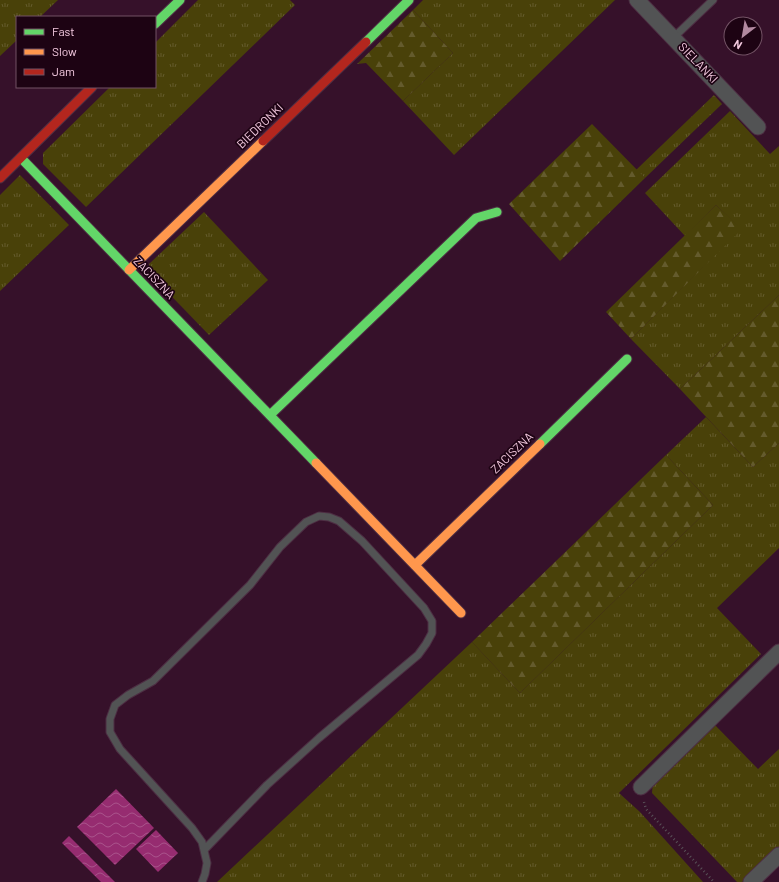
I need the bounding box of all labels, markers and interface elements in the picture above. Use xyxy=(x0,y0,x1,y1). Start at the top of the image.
legend xyxy=(16,16,156,88)
north arrow xyxy=(723,16,763,56)
text: Fast xyxy=(52,24,75,38)
text: N xyxy=(731,38,744,52)
street label: SIELANKI xyxy=(676,39,721,85)
text: Slow xyxy=(52,44,77,58)
text: Jam xyxy=(52,64,75,78)
street label: BIEDRONKI xyxy=(233,100,285,151)
street label: ZACISZNA xyxy=(131,253,178,301)
street label: ZACISZNA xyxy=(487,429,535,476)

